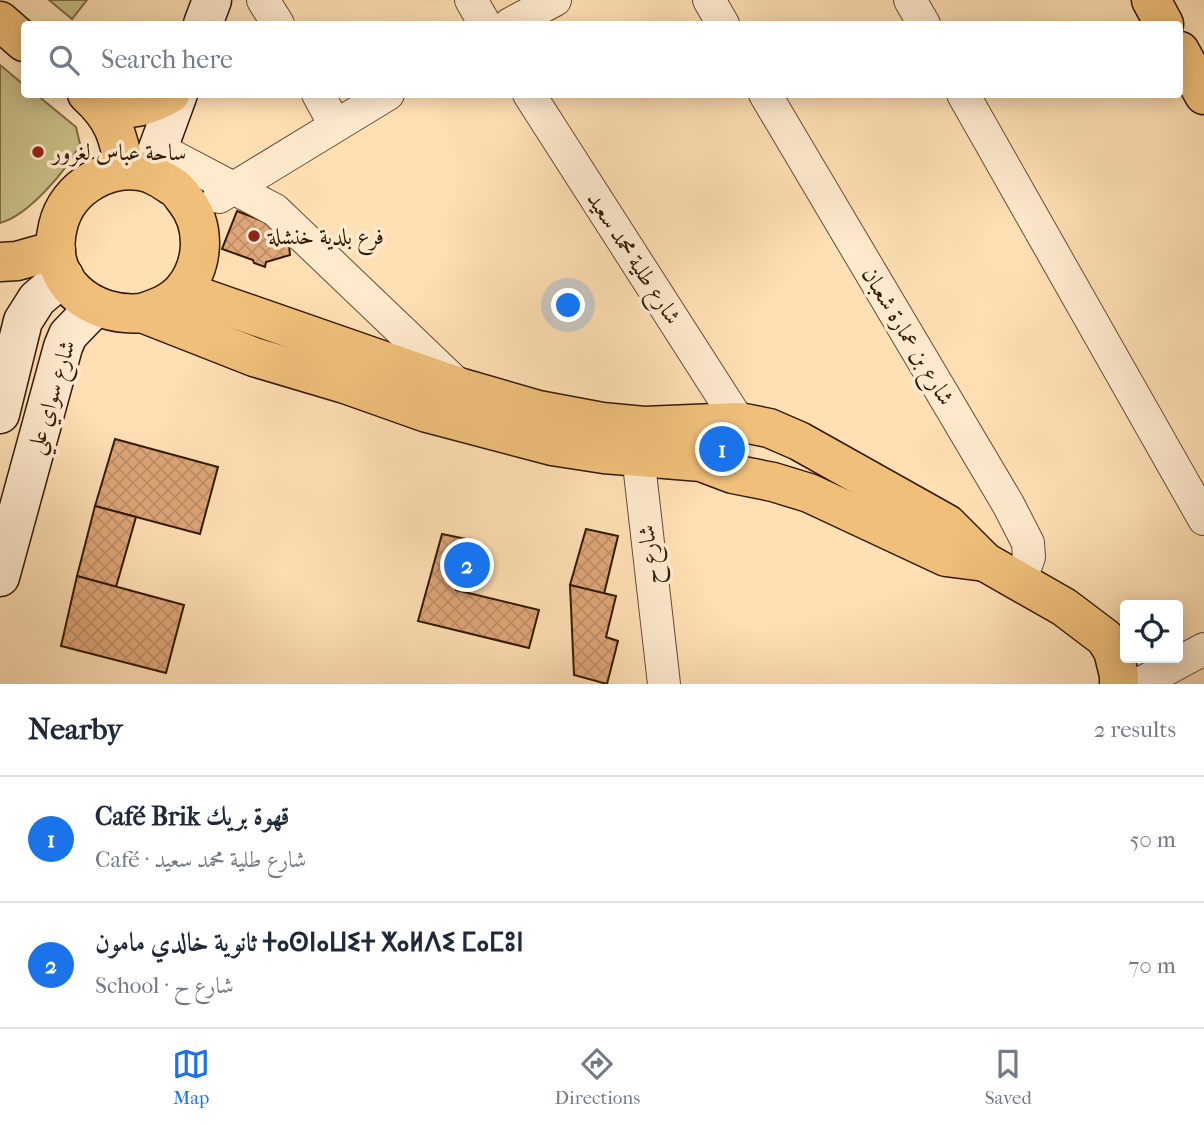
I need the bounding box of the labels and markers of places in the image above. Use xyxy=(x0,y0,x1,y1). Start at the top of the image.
place label: ساحة عباس لغرور xyxy=(50,139,186,167)
marker: ساحة عباس لغرور xyxy=(30,144,46,160)
place label: فرع بلدية خنشلة xyxy=(267,223,384,256)
marker: فرع بلدية خنشلة xyxy=(246,228,262,244)
pin: 1 xyxy=(699,423,745,475)
pin: 2 xyxy=(444,539,490,591)

